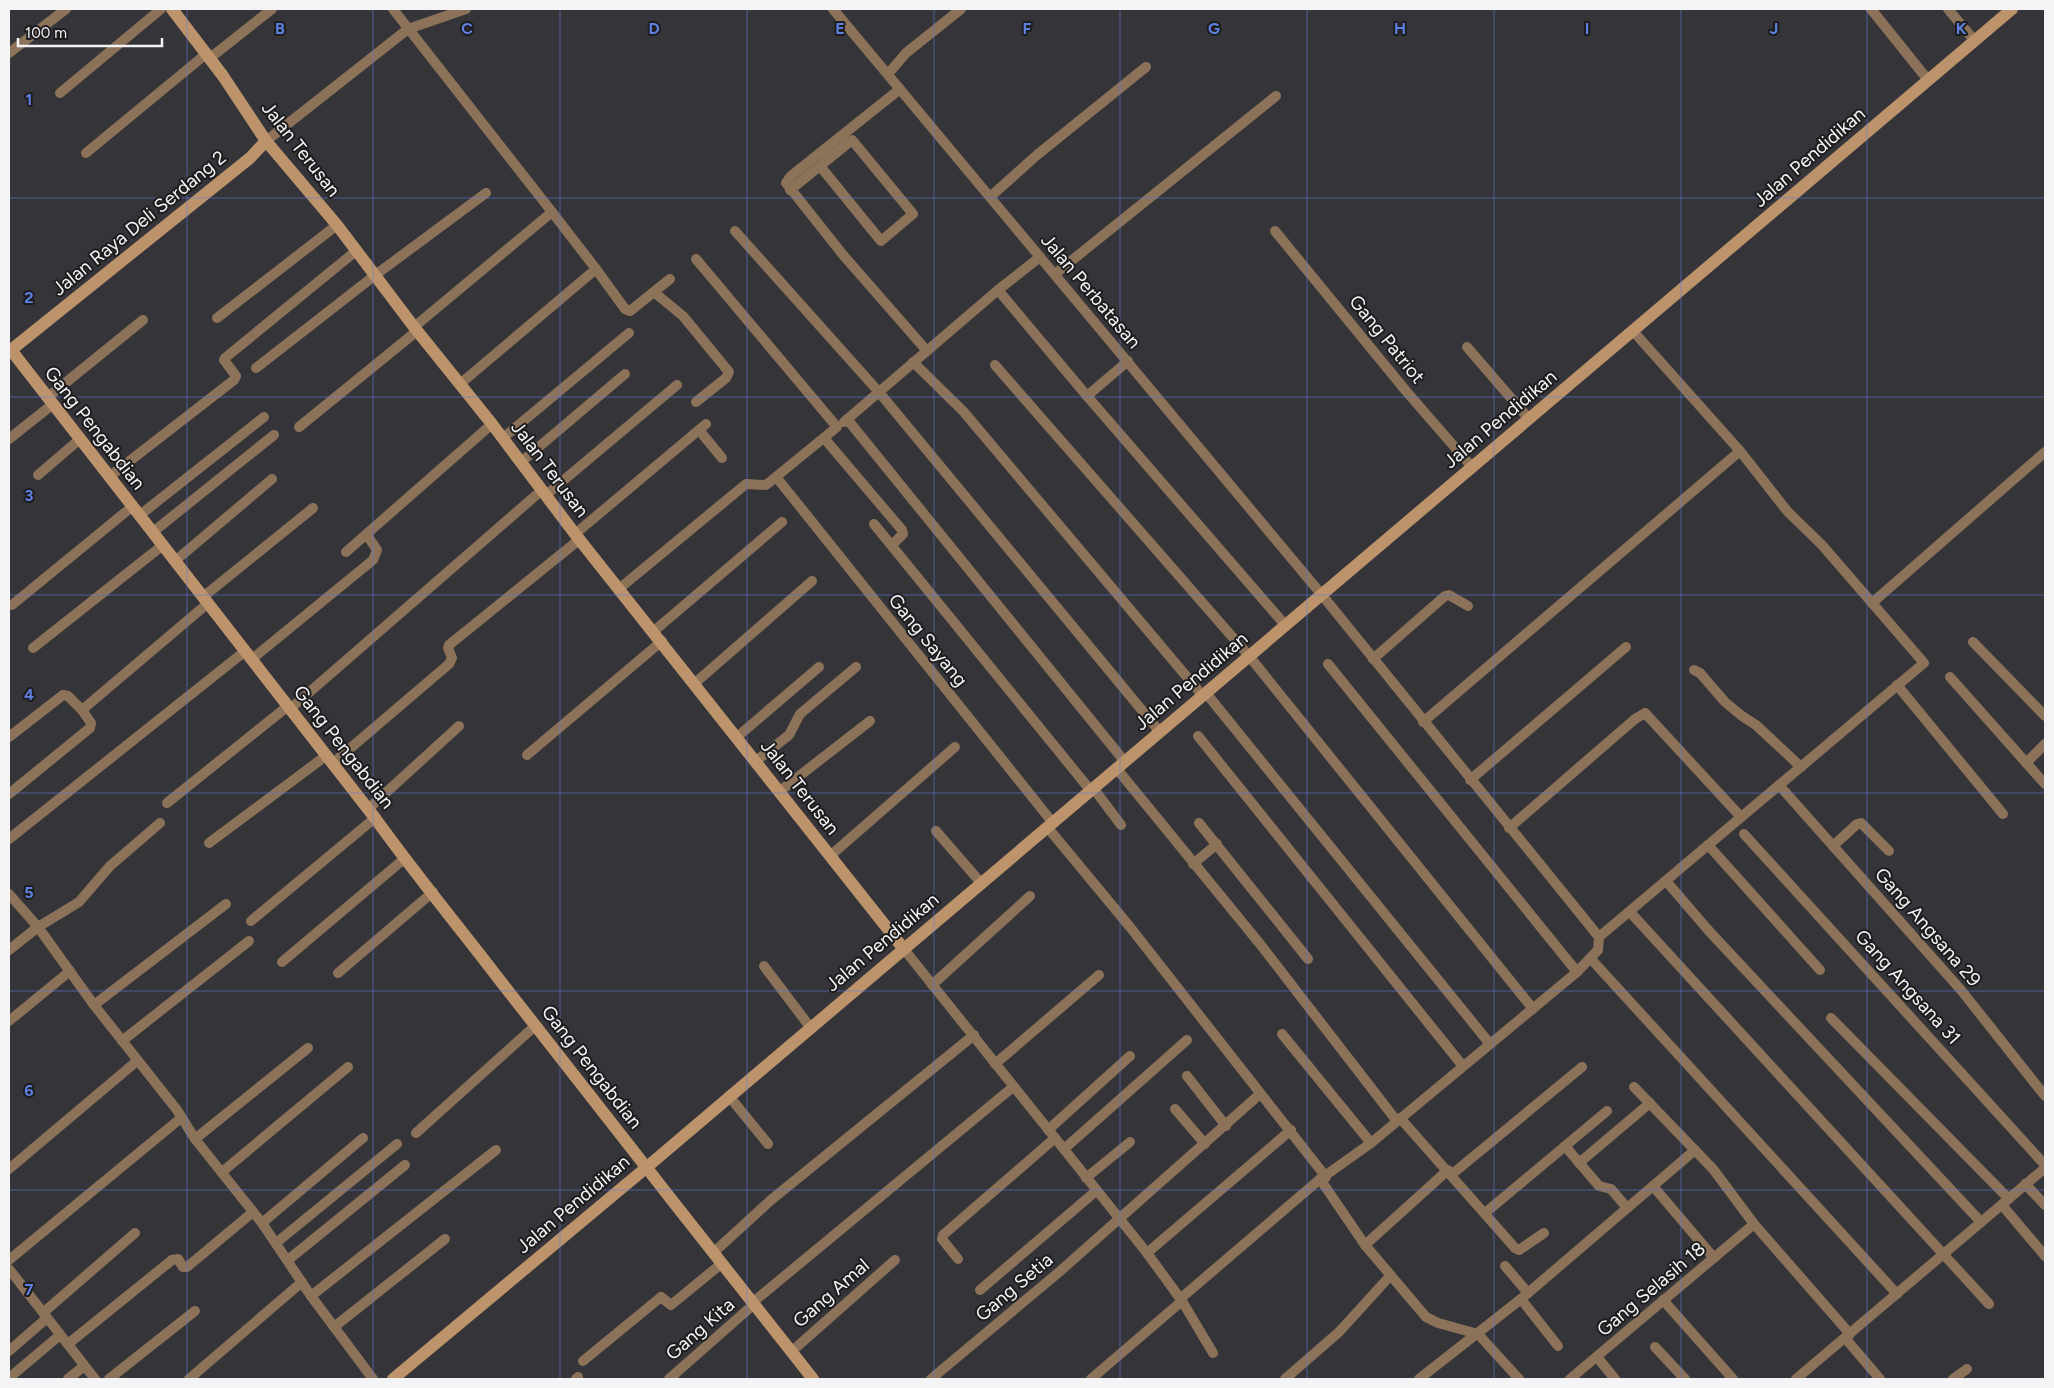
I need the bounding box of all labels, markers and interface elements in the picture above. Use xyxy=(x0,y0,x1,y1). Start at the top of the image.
scale bar xyxy=(18,15,161,47)
text: B xyxy=(275,19,285,38)
text: C xyxy=(461,19,473,38)
text: D xyxy=(648,19,660,38)
text: E xyxy=(835,19,845,38)
text: F xyxy=(1023,19,1032,38)
text: G xyxy=(1208,19,1220,38)
text: H xyxy=(1394,19,1406,38)
text: I xyxy=(1585,19,1589,38)
text: J xyxy=(1770,19,1778,38)
text: K xyxy=(1956,19,1967,38)
text: 100 m xyxy=(25,24,67,42)
text: 1 xyxy=(26,90,32,109)
street label: Jalan Terusan xyxy=(257,97,345,201)
street label: Jalan Pendidikan xyxy=(1748,102,1870,212)
street label: Jalan Raya Deli Serdang 2 xyxy=(47,146,231,300)
street label: Jalan Perbatasan xyxy=(1036,229,1146,353)
text: 2 xyxy=(24,288,34,307)
street label: Gang Patriot xyxy=(1344,290,1430,388)
street label: Gang Pengabdian xyxy=(40,362,150,494)
street label: Jalan Pendidikan xyxy=(1439,365,1561,473)
street label: Jalan Terusan xyxy=(506,416,594,522)
text: 3 xyxy=(25,486,34,505)
street label: Gang Sayang xyxy=(884,589,972,691)
street label: Jalan Pendidikan xyxy=(1130,627,1252,735)
street label: Gang Pengabdian xyxy=(289,681,399,813)
text: 4 xyxy=(24,685,34,704)
street label: Jalan Terusan xyxy=(756,735,844,839)
street label: Gang Angsana 29 xyxy=(1870,863,1986,991)
text: 5 xyxy=(24,883,34,902)
street label: Jalan Pendidikan xyxy=(821,888,943,996)
street label: Gang Angsana 31 xyxy=(1850,925,1966,1049)
street label: Gang Pengabdian xyxy=(537,1001,647,1133)
text: 6 xyxy=(24,1081,34,1100)
street label: Jalan Pendidikan xyxy=(512,1150,634,1258)
street label: Gang Selasih 18 xyxy=(1592,1237,1710,1341)
street label: Gang Setia xyxy=(971,1248,1057,1326)
street label: Gang Amal xyxy=(788,1254,874,1332)
text: 7 xyxy=(25,1280,34,1299)
street label: Gang Kita xyxy=(661,1293,739,1365)

